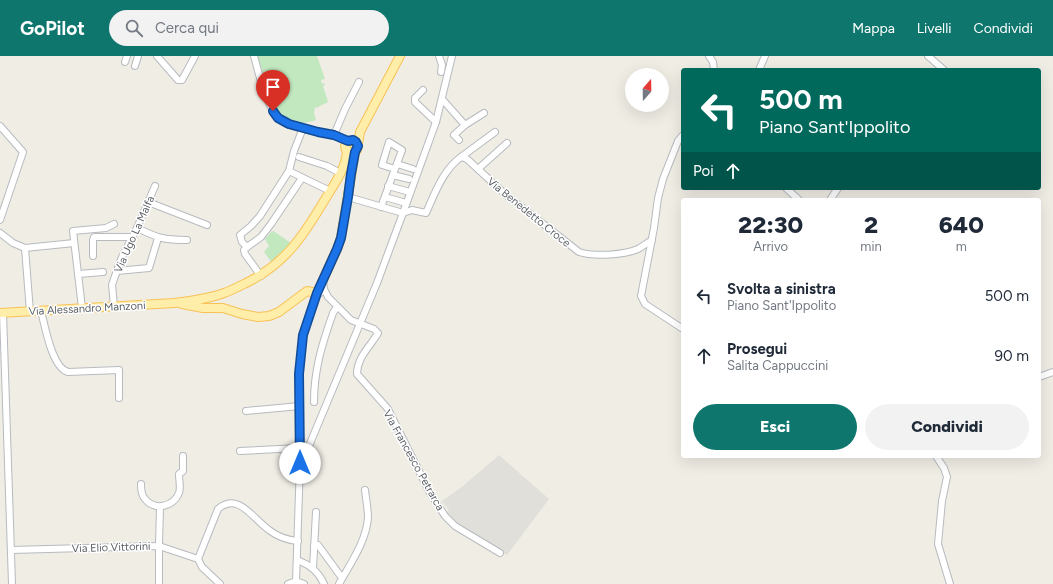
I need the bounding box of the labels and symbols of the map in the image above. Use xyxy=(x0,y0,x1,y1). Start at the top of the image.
north arrow xyxy=(625,68,669,112)
pin xyxy=(256,70,290,111)
street label: Via Benedetto Croce xyxy=(484,175,573,250)
street label: Via Ugo La Malfa xyxy=(112,194,157,275)
street label: Via Alessandro Manzoni xyxy=(28,299,146,318)
street label: Via Francesco Petrarca xyxy=(380,408,447,513)
position arrow xyxy=(279,442,321,484)
street label: Via Elio Vittorini xyxy=(71,540,151,555)

